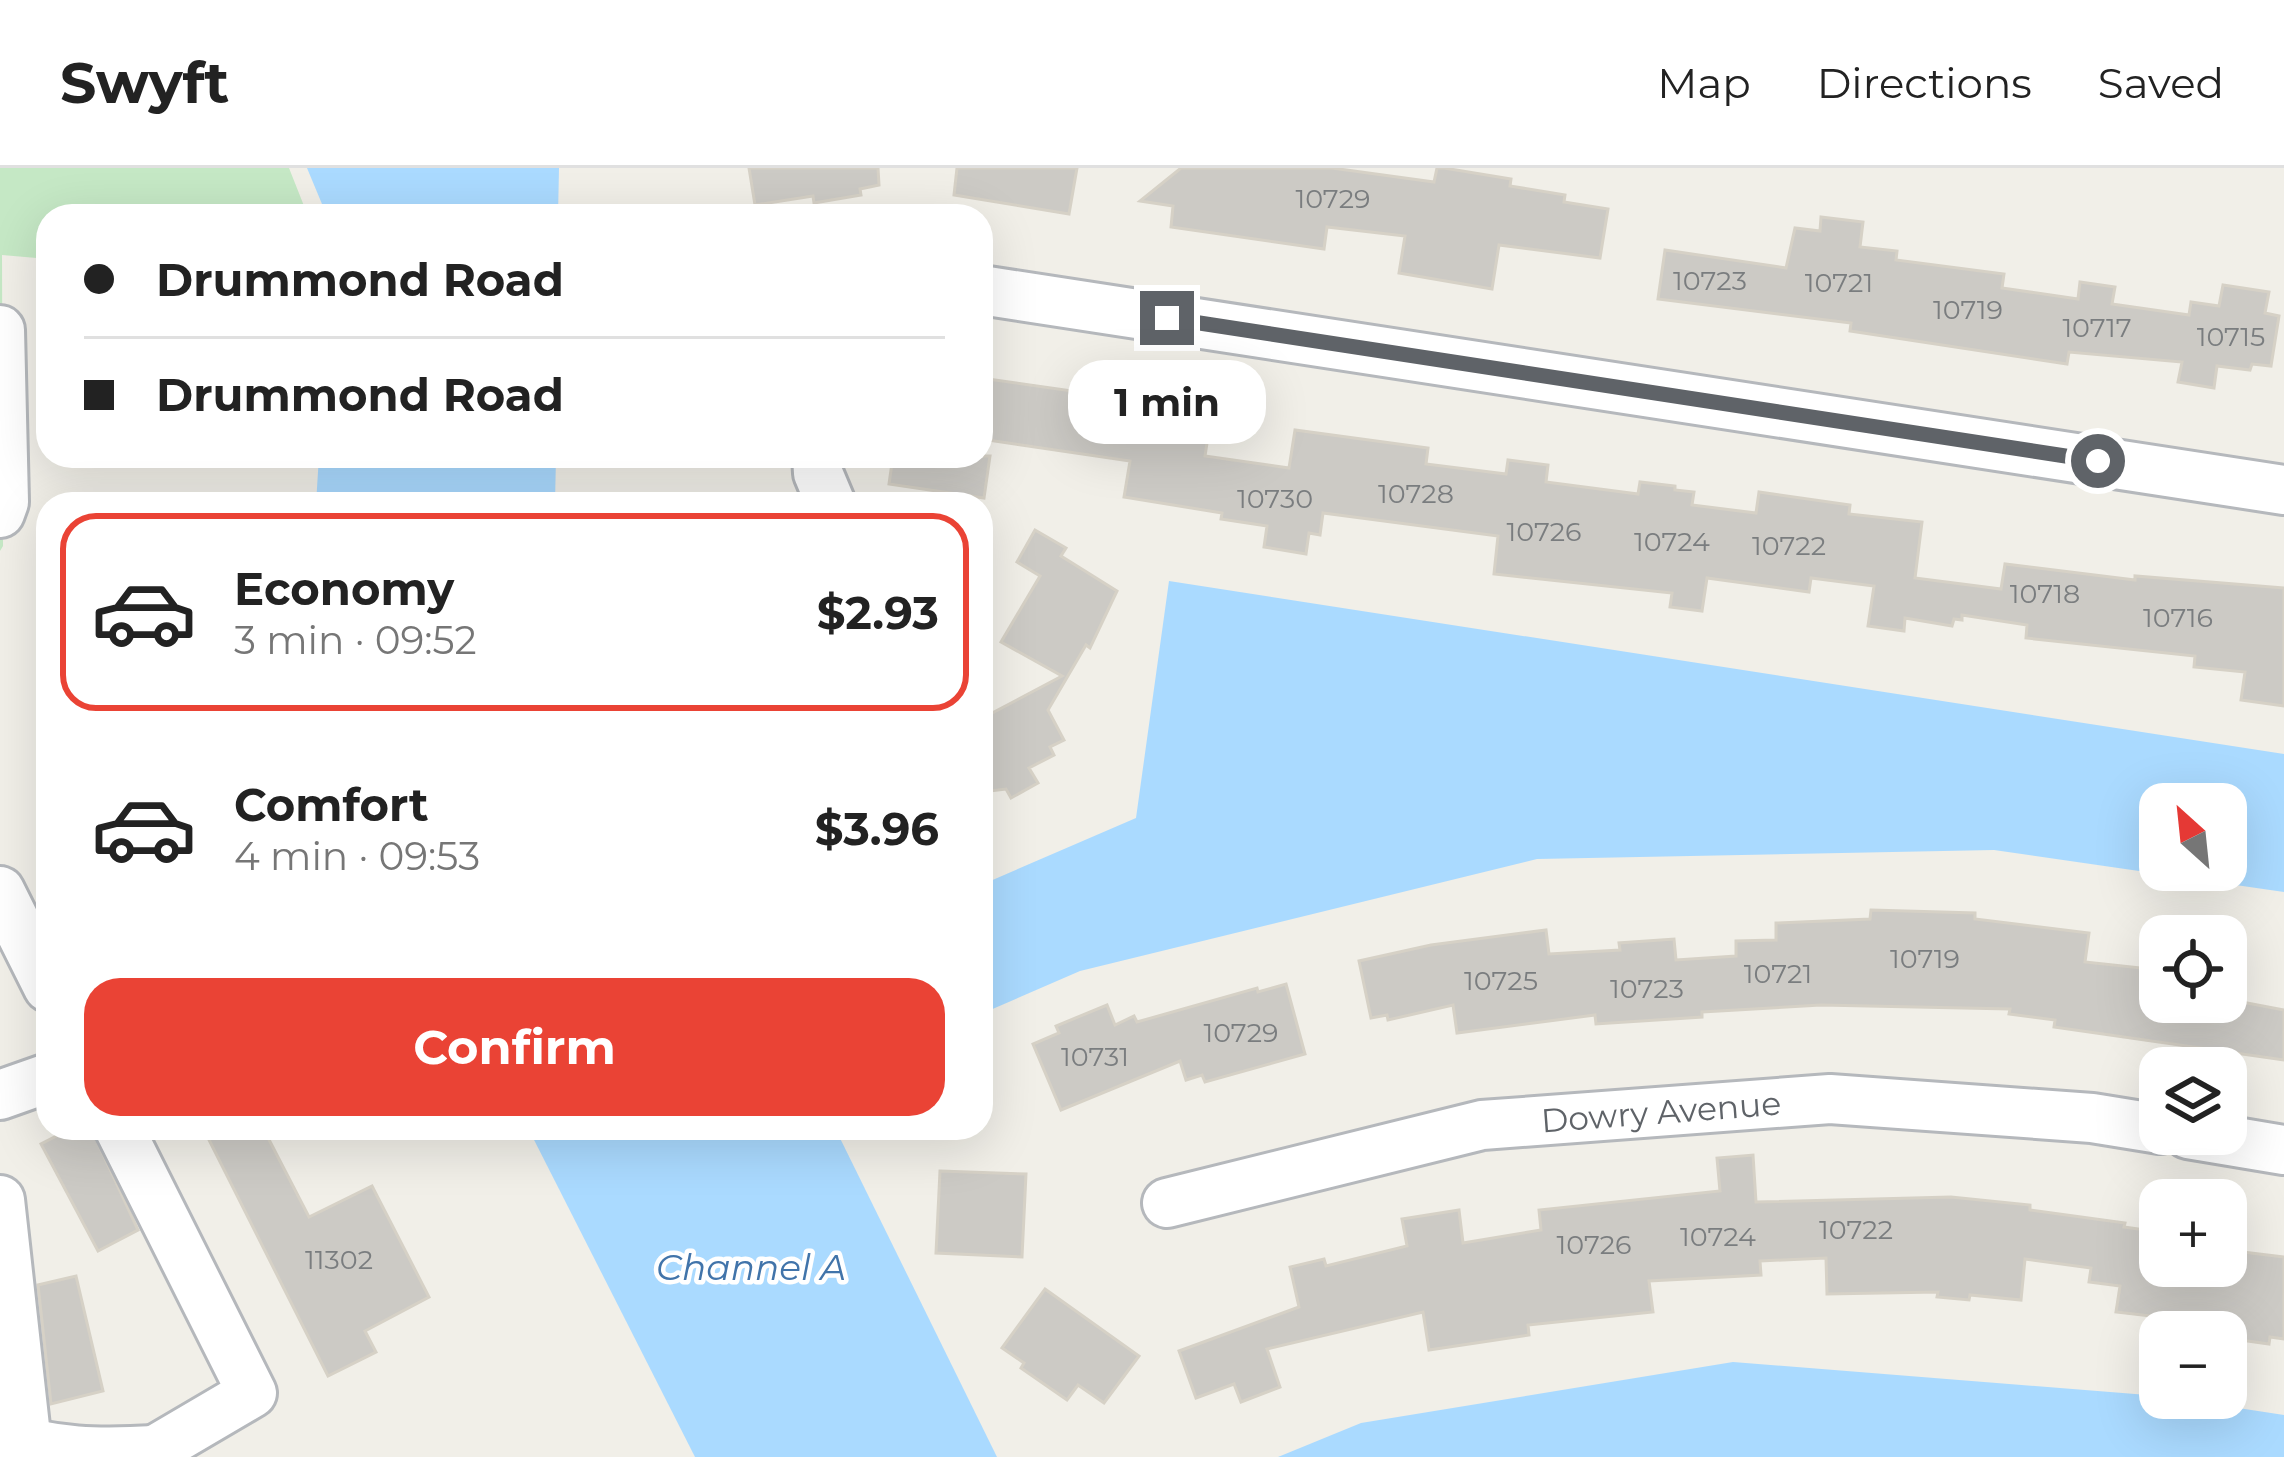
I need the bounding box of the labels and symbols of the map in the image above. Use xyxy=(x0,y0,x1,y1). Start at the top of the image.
house number: 10729 xyxy=(1295,182,1371,215)
house number: 10723 xyxy=(1673,264,1747,297)
house number: 10721 xyxy=(1805,266,1873,299)
route end xyxy=(1140,291,1194,345)
house number: 10719 xyxy=(1933,293,2003,326)
house number: 10717 xyxy=(2062,311,2132,344)
house number: 10715 xyxy=(2197,320,2265,353)
callout: 1 min xyxy=(1068,360,1266,444)
route start xyxy=(2071,434,2125,488)
house number: 10728 xyxy=(1378,477,1454,510)
house number: 10730 xyxy=(1237,482,1313,515)
house number: 10726 xyxy=(1506,515,1582,548)
house number: 10724 xyxy=(1634,525,1710,558)
house number: 10722 xyxy=(1752,529,1826,562)
house number: 10718 xyxy=(2010,577,2080,610)
house number: 10716 xyxy=(2143,601,2213,634)
north arrow xyxy=(2139,783,2247,891)
house number: 10719 xyxy=(1890,942,1960,975)
house number: 10721 xyxy=(1744,957,1812,990)
house number: 10725 xyxy=(1464,964,1538,997)
house number: 10723 xyxy=(1610,972,1684,1005)
house number: 10729 xyxy=(1203,1016,1279,1049)
house number: 10731 xyxy=(1061,1040,1129,1073)
street label: Dowry Avenue xyxy=(1540,1083,1782,1141)
house number: 10722 xyxy=(1819,1213,1893,1246)
house number: 10724 xyxy=(1680,1220,1756,1253)
house number: 10726 xyxy=(1556,1228,1632,1261)
house number: 11302 xyxy=(305,1243,373,1276)
water label: Channel A xyxy=(656,1245,846,1289)

